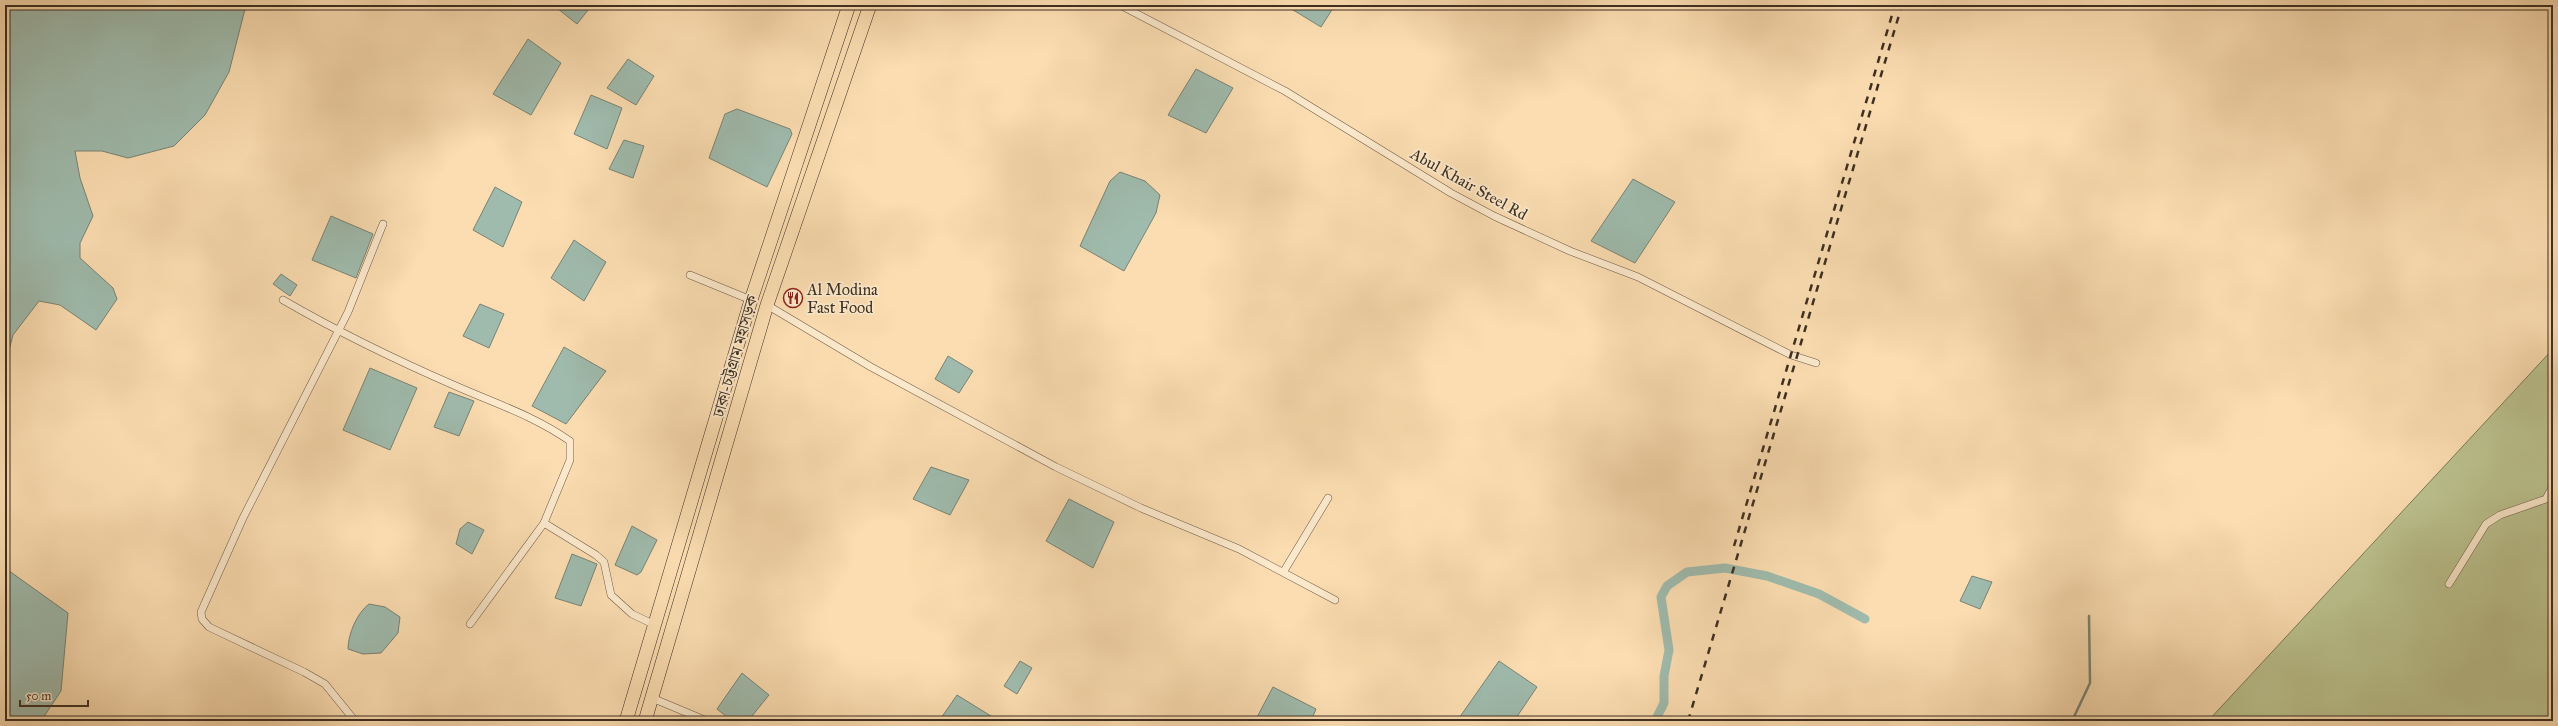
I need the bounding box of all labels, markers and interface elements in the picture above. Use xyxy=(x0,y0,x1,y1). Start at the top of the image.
street label: Abul Khair Steel Rd xyxy=(1406,143,1531,224)
place label: Al Modina Fast Food xyxy=(806,280,878,317)
restaurant icon: Al Modina Fast Food xyxy=(782,287,804,309)
street label: ঢাকা-চট্টগ্রাম মহাসড়ক xyxy=(707,292,762,420)
scale bar xyxy=(20,682,88,708)
text: 50 m xyxy=(26,689,51,703)

